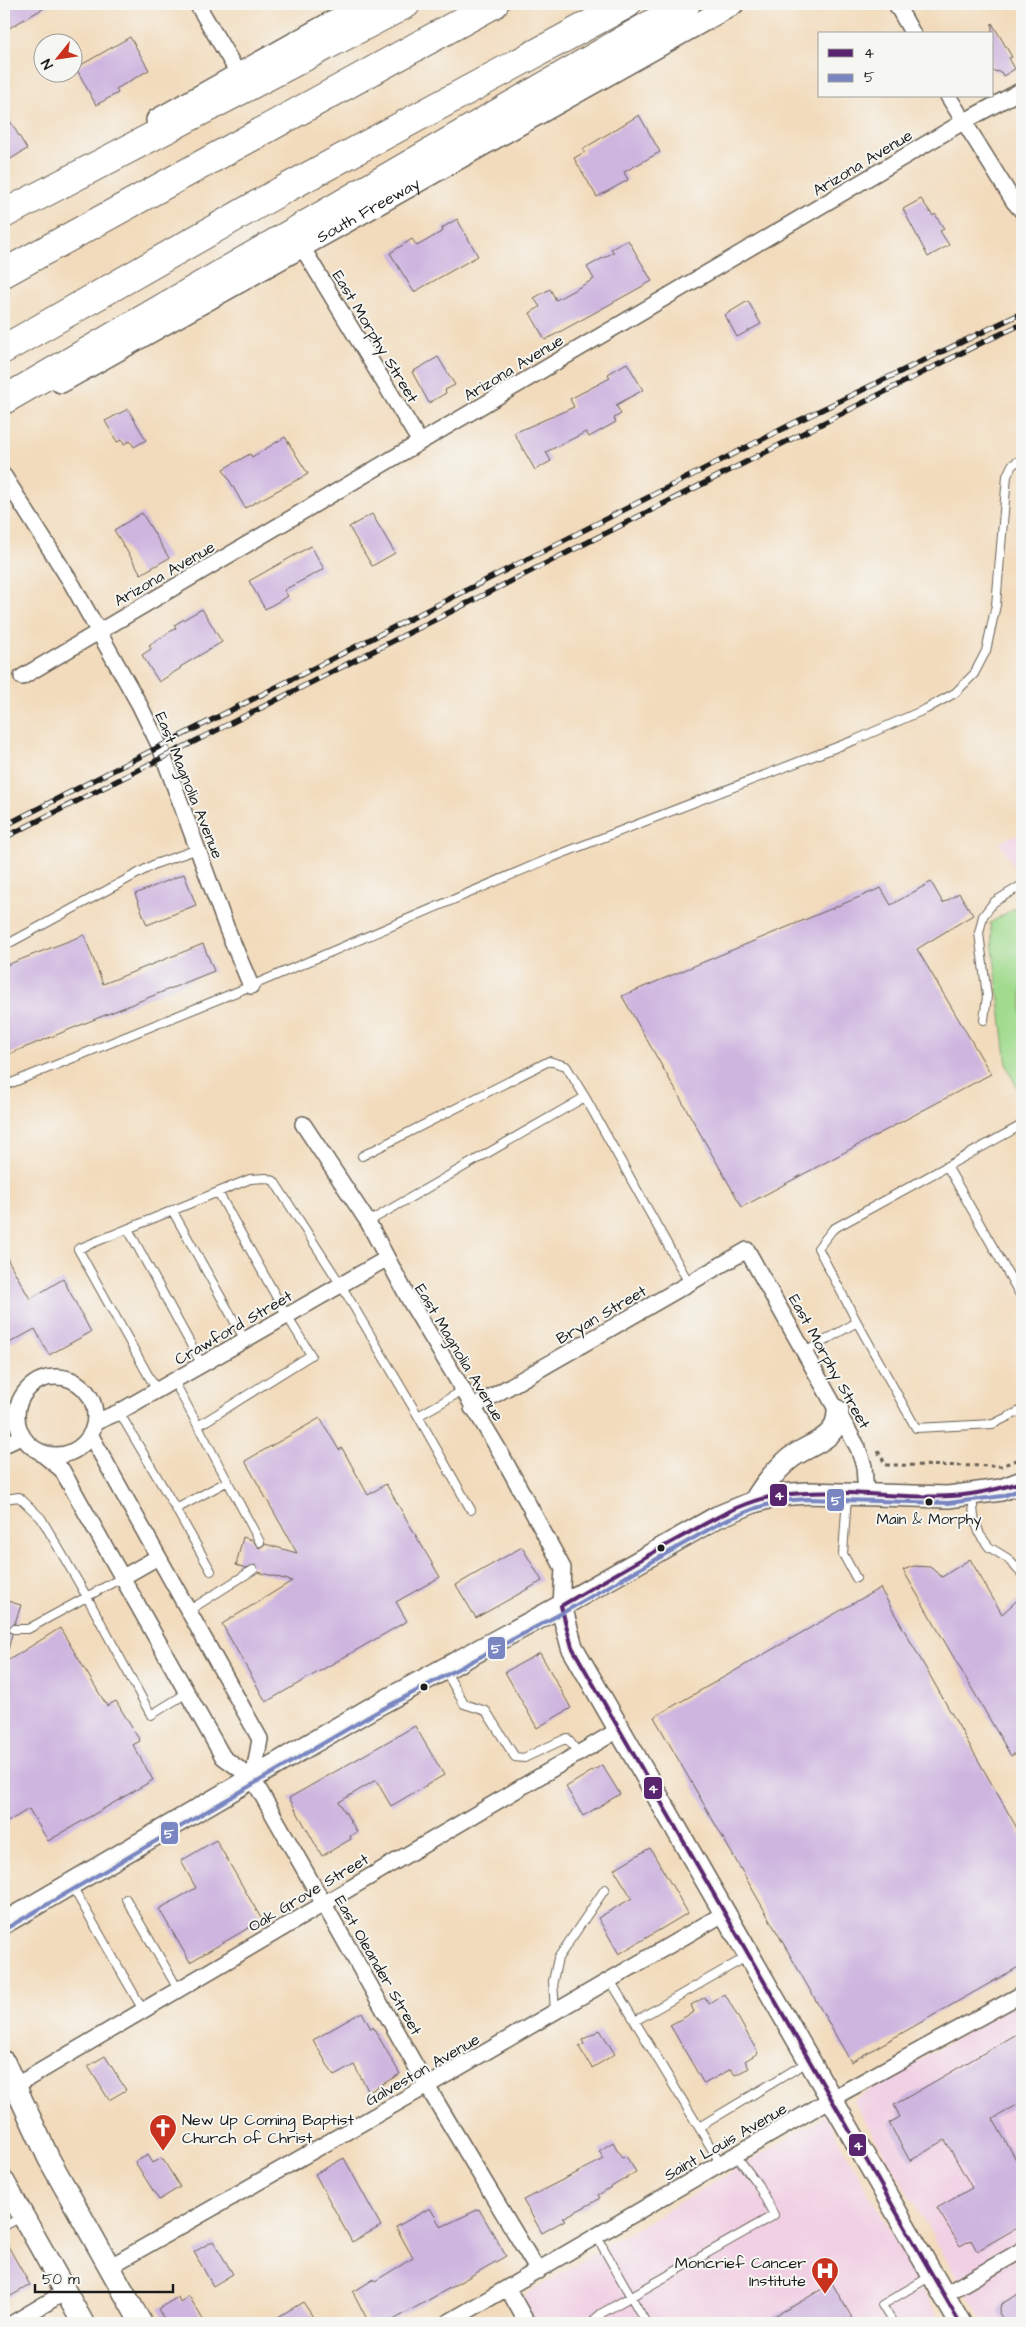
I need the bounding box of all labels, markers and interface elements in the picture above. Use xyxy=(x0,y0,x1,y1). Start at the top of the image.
north arrow xyxy=(32,32,82,82)
legend xyxy=(818,32,994,98)
text: 4 xyxy=(864,43,874,64)
text: N xyxy=(37,55,58,73)
text: 5 xyxy=(864,67,875,88)
street label: Arizona Avenue xyxy=(808,124,917,201)
street label: South Freeway xyxy=(313,172,425,248)
street label: East Morphy Street xyxy=(326,266,424,408)
street label: Arizona Avenue xyxy=(459,329,568,406)
street label: Arizona Avenue xyxy=(110,536,219,612)
street label: East Magnolia Avenue xyxy=(149,709,229,863)
street label: East Magnolia Avenue xyxy=(409,1280,509,1426)
street label: Bryan Street xyxy=(552,1280,652,1350)
street label: Crawford Street xyxy=(171,1285,297,1371)
street label: East Morphy Street xyxy=(782,1290,876,1434)
line badge: 4 xyxy=(769,1483,788,1507)
text: 4 xyxy=(774,1486,784,1506)
line badge: 5 xyxy=(826,1488,845,1512)
text: 5 xyxy=(831,1491,842,1511)
marker: Main & Morphy xyxy=(924,1497,934,1507)
place label: Main & Morphy xyxy=(877,1509,982,1531)
unlabelled marker xyxy=(656,1543,666,1553)
line badge: 5 xyxy=(487,1636,506,1660)
text: 5 xyxy=(491,1639,502,1659)
unlabelled marker xyxy=(419,1682,429,1692)
line badge: 4 xyxy=(643,1776,663,1800)
text: 4 xyxy=(648,1779,658,1799)
line badge: 5 xyxy=(160,1821,179,1845)
text: 5 xyxy=(164,1824,175,1844)
street label: Oak Grove Street xyxy=(244,1848,373,1937)
street label: East Oleander Street xyxy=(329,1892,427,2040)
street label: Galveston Avenue xyxy=(361,2028,484,2112)
street label: Saint Louis Avenue xyxy=(660,2097,791,2186)
place label: New Up Coming Baptist Church of Christ xyxy=(182,2109,355,2149)
church icon: New Up Coming Baptist Church of Christ xyxy=(148,2113,178,2152)
line badge: 4 xyxy=(848,2133,867,2157)
text: 4 xyxy=(853,2136,863,2156)
place label: Moncrief Cancer Institute xyxy=(675,2252,806,2292)
hospital icon: Moncrief Cancer Institute xyxy=(810,2256,840,2295)
scale bar xyxy=(35,2262,172,2294)
text: 50 m xyxy=(42,2269,80,2290)

